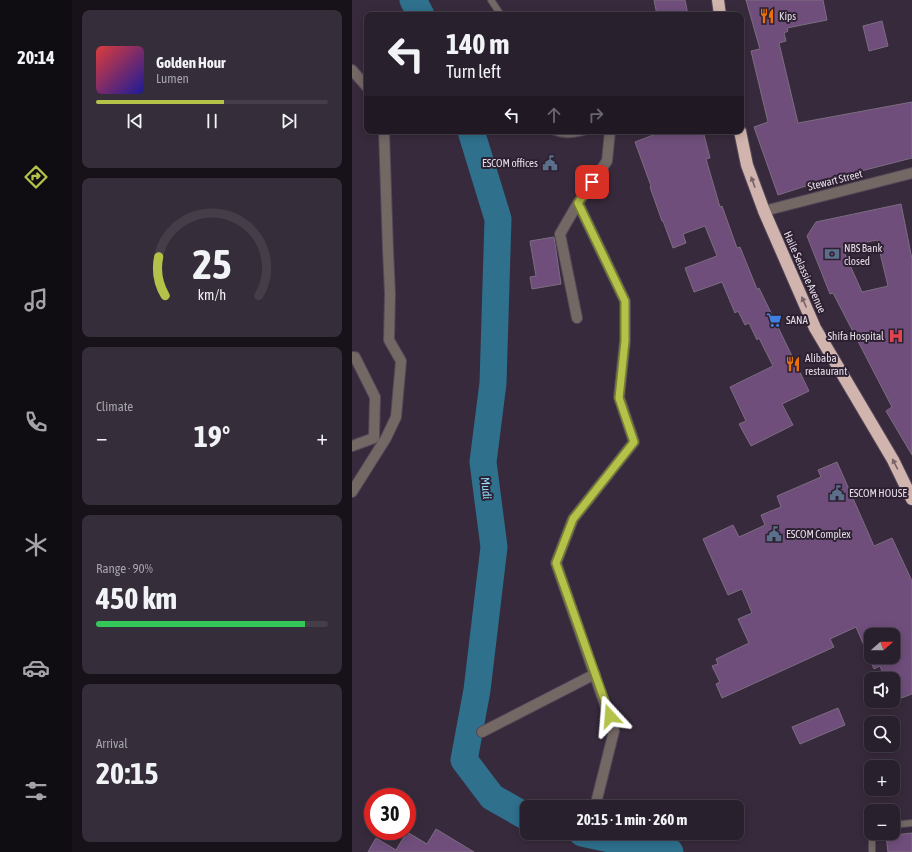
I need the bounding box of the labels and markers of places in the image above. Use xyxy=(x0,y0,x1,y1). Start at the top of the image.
restaurant icon: Kips xyxy=(758,7,776,25)
place label: Kips xyxy=(779,10,796,22)
public building icon: ESCOM offices xyxy=(541,154,559,172)
place label: ESCOM offices xyxy=(482,157,538,169)
pin xyxy=(575,165,609,199)
place label: NBS Bank closed xyxy=(844,242,882,267)
bank icon: NBS Bank closed xyxy=(823,245,841,263)
supermarket icon: SANA xyxy=(765,311,783,329)
place label: SANA xyxy=(786,314,808,326)
hospital icon: Shifa Hospital xyxy=(887,327,905,345)
place label: Shifa Hospital xyxy=(827,330,884,342)
place label: Alibaba restaurant xyxy=(805,352,847,377)
restaurant icon: Alibaba restaurant xyxy=(784,355,802,373)
public building icon: ESCOM HOUSE xyxy=(828,484,846,502)
place label: ESCOM HOUSE xyxy=(849,487,907,499)
public building icon: ESCOM Complex xyxy=(765,525,783,543)
place label: ESCOM Complex xyxy=(786,528,851,540)

